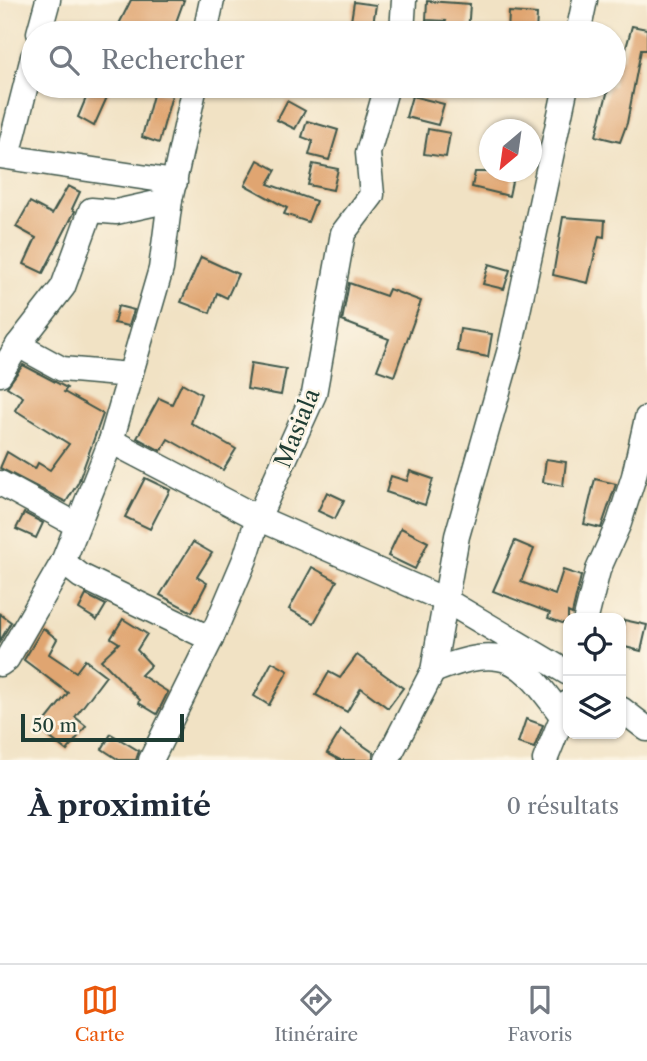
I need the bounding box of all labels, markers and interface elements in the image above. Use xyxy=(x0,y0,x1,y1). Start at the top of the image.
search box xyxy=(21,21,626,98)
icon: search xyxy=(45,41,83,79)
text: Rechercher xyxy=(101,44,245,76)
north arrow xyxy=(479,119,542,182)
street label: Masiala xyxy=(268,383,326,472)
map controls xyxy=(563,613,626,739)
button: locate xyxy=(563,613,626,676)
button: layers xyxy=(563,676,626,739)
scale bar xyxy=(21,711,184,743)
text: 50 m xyxy=(32,714,77,737)
text: À proximité xyxy=(28,787,211,824)
text: 0 résultats xyxy=(507,792,619,820)
tab: Carte xyxy=(75,981,125,1046)
tab: Itinéraire xyxy=(274,981,358,1046)
tab: Favoris xyxy=(508,981,572,1046)

